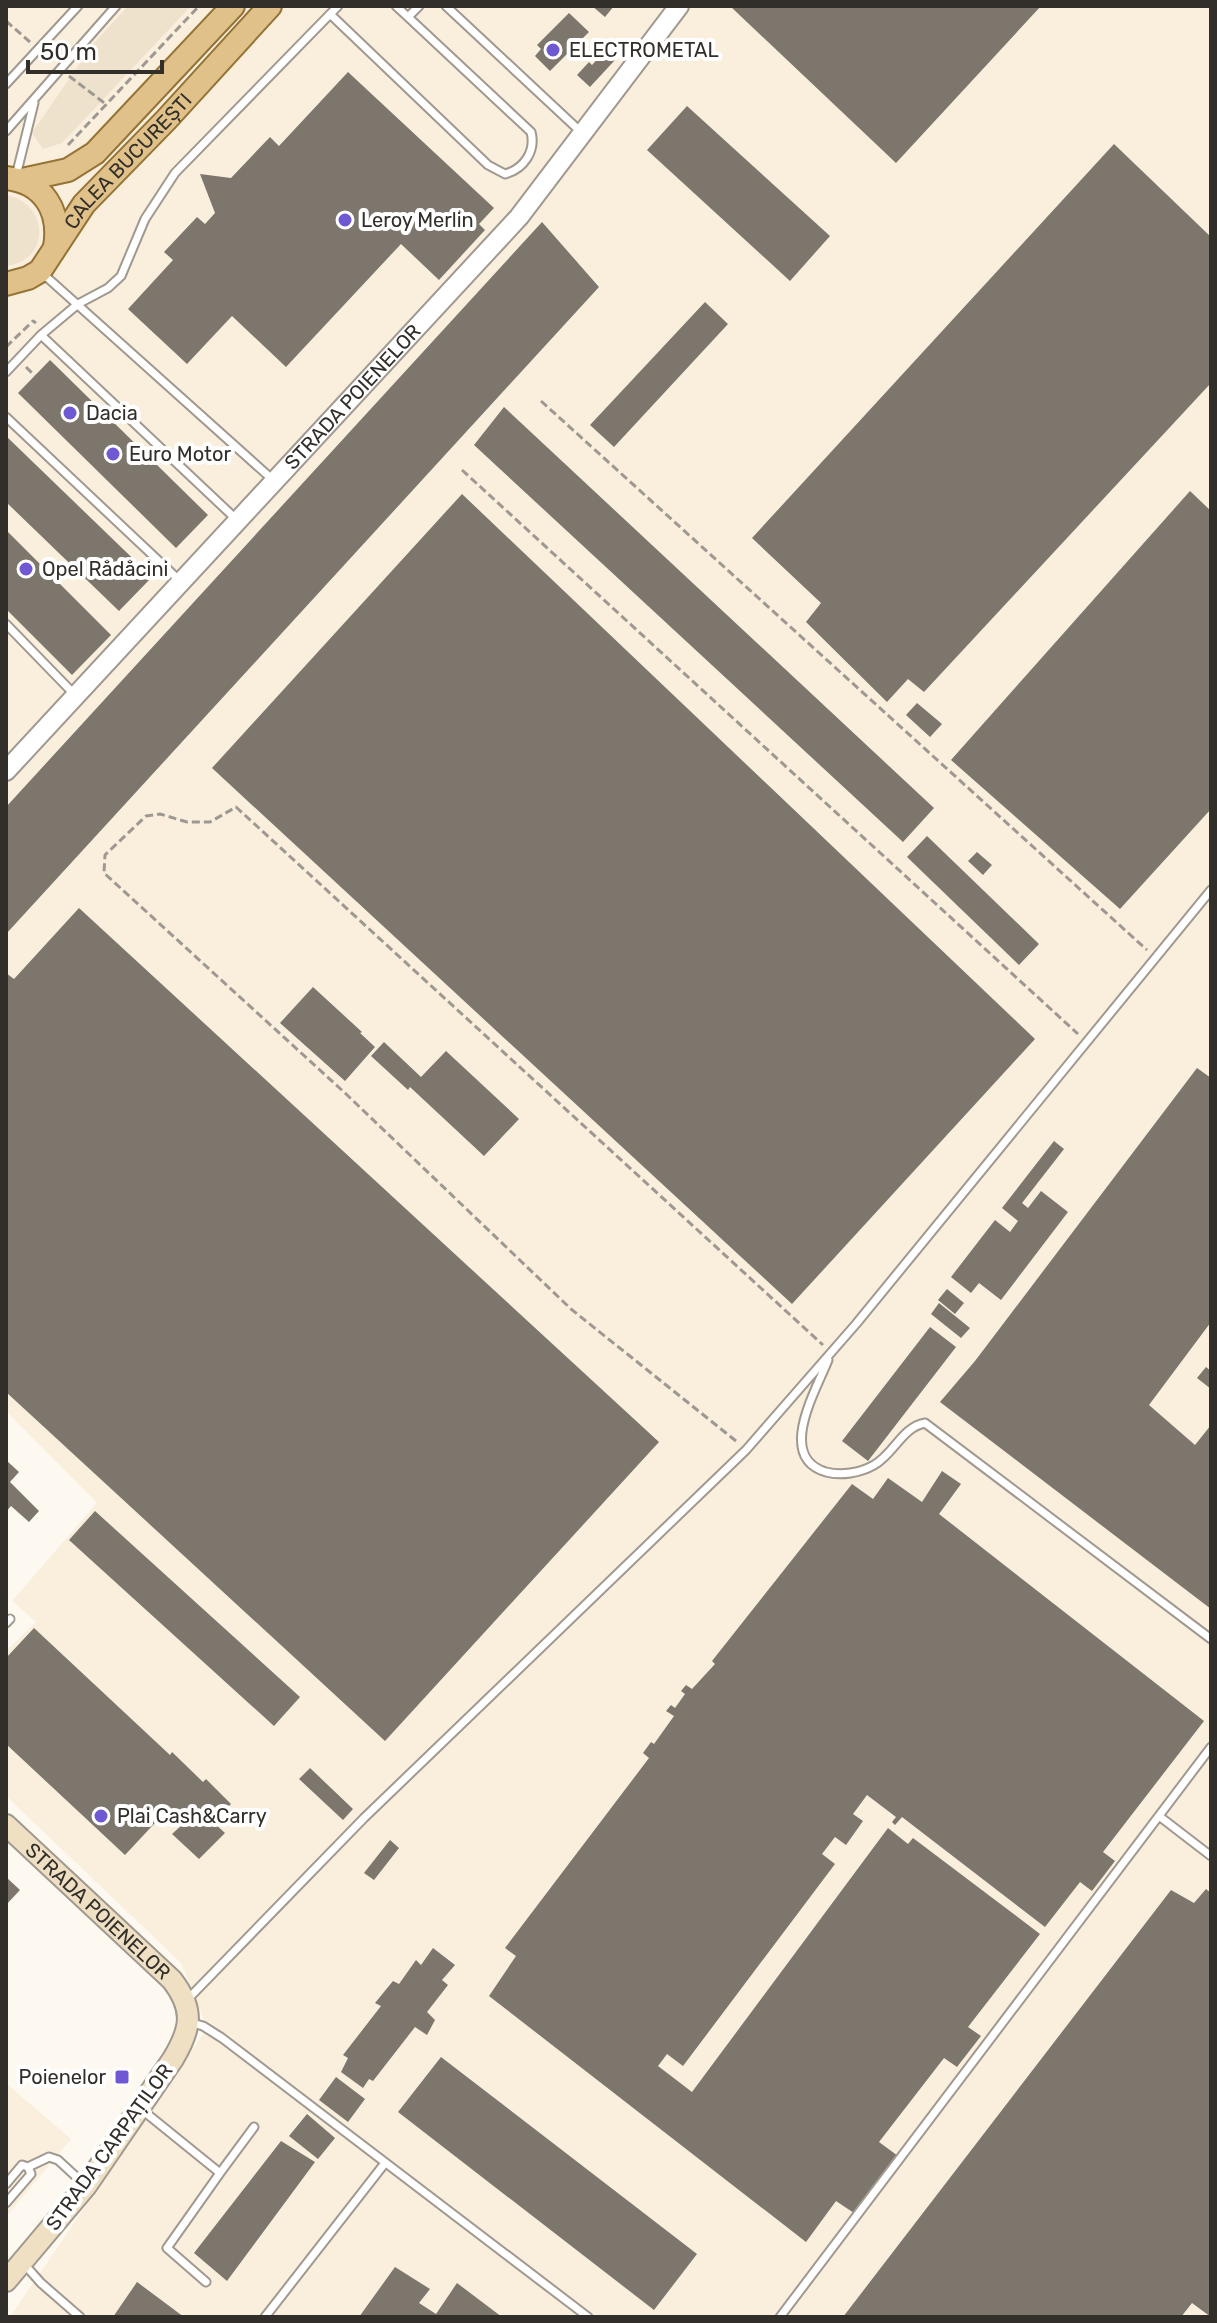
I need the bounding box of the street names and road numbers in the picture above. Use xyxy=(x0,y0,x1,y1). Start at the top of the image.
street label: CALEA BUCUREȘTI xyxy=(59,88,197,234)
street label: STRADA POIENELOR xyxy=(279,319,426,474)
street label: STRADA POIENELOR xyxy=(21,1838,176,1984)
street label: STRADA CARPAȚILOR xyxy=(40,2059,178,2235)

